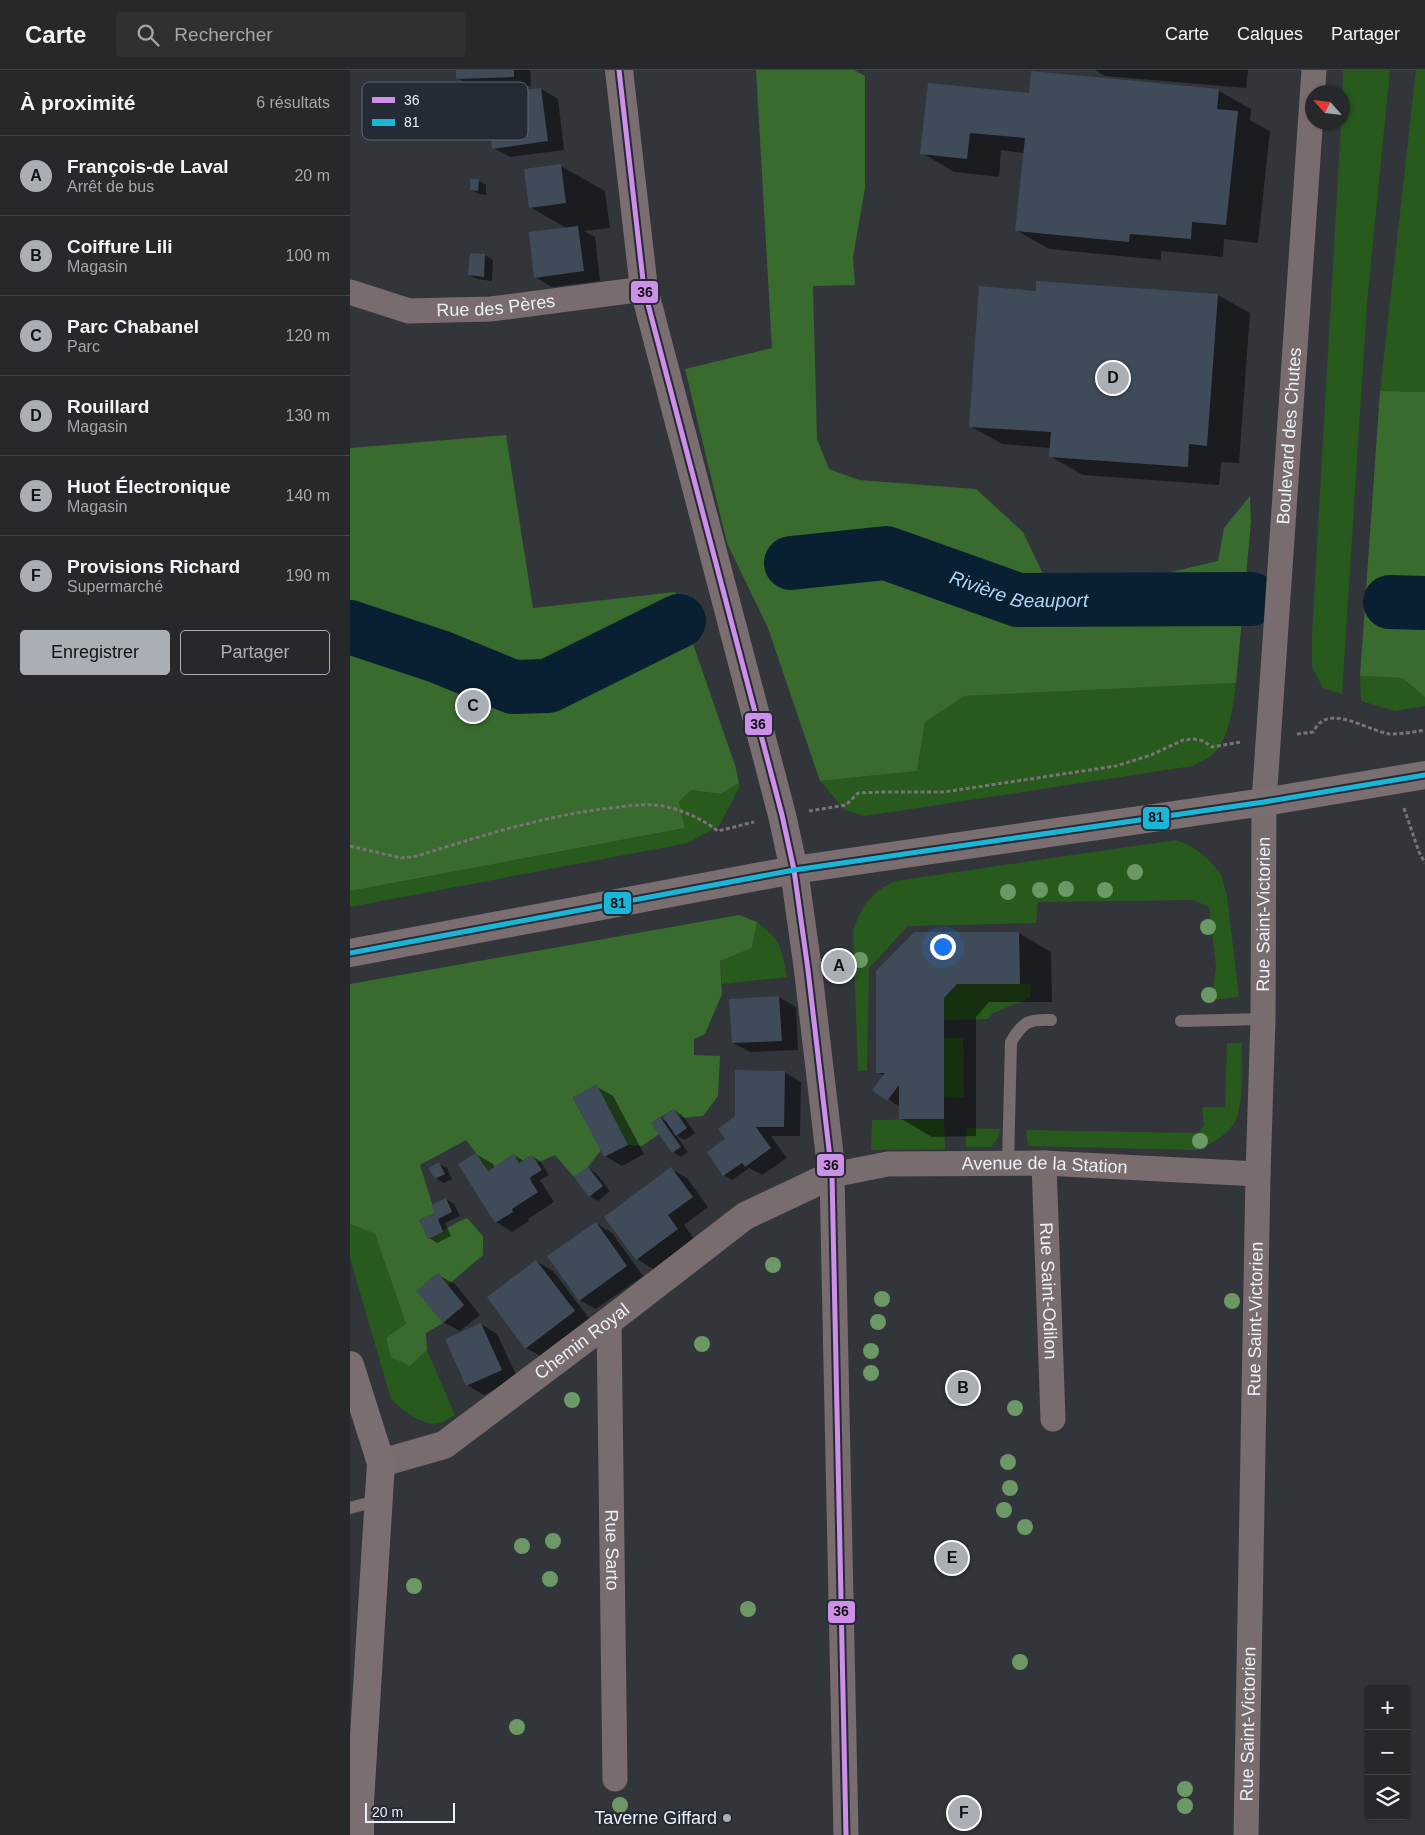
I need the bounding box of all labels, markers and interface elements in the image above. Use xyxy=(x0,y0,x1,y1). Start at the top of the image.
search box xyxy=(116,12,466,57)
text: Carte xyxy=(25,21,86,48)
icon: search xyxy=(134,21,162,49)
text: Rechercher xyxy=(174,24,273,45)
text: Carte xyxy=(1165,24,1209,44)
text: Calques xyxy=(1237,24,1303,44)
text: Partager xyxy=(1331,24,1400,44)
legend xyxy=(362,82,528,140)
north arrow xyxy=(1305,85,1350,130)
text: À proximité xyxy=(20,91,136,114)
text: 36 xyxy=(404,92,420,108)
text: 6 résultats xyxy=(256,94,330,111)
text: 81 xyxy=(404,114,420,130)
text: François-de Laval xyxy=(67,156,229,177)
text: A xyxy=(30,167,42,184)
text: 20 m xyxy=(294,167,330,184)
text: Arrêt de bus xyxy=(67,178,154,195)
text: Coiffure Lili xyxy=(67,236,173,257)
text: B xyxy=(30,247,42,264)
text: 100 m xyxy=(286,247,330,264)
text: Magasin xyxy=(67,258,127,275)
line badge: 36 xyxy=(630,280,659,304)
text: 36 xyxy=(637,284,653,300)
street label: Rue des Pères xyxy=(436,291,556,320)
text: Parc Chabanel xyxy=(67,316,199,337)
text: C xyxy=(30,327,42,344)
text: 120 m xyxy=(286,327,330,344)
text: Parc xyxy=(67,338,100,355)
street label: Boulevard des Chutes xyxy=(1273,347,1305,525)
pin: D xyxy=(1097,359,1129,397)
text: Rouillard xyxy=(67,396,149,417)
text: D xyxy=(30,407,42,424)
text: 130 m xyxy=(286,407,330,424)
text: Magasin xyxy=(67,418,127,435)
text: Huot Électronique xyxy=(67,476,231,497)
text: E xyxy=(31,487,41,504)
text: 140 m xyxy=(286,487,330,504)
text: Magasin xyxy=(67,498,127,515)
text: Provisions Richard xyxy=(67,556,240,577)
text: F xyxy=(31,567,41,584)
text: 190 m xyxy=(286,567,330,584)
water label: Rivière Beauport xyxy=(947,567,1089,612)
text: Supermarché xyxy=(67,578,163,595)
button: Enregistrer xyxy=(20,630,170,675)
button: Partager xyxy=(180,630,330,675)
pin: C xyxy=(457,687,489,725)
line badge: 36 xyxy=(744,712,773,736)
text: 36 xyxy=(750,716,766,732)
line badge: 81 xyxy=(1142,806,1170,830)
text: 81 xyxy=(1148,809,1164,825)
street label: Rue Saint-Victorien xyxy=(1253,837,1274,992)
line badge: 81 xyxy=(603,891,632,915)
text: 81 xyxy=(610,895,626,911)
your location xyxy=(930,934,956,960)
pin: A xyxy=(823,947,855,985)
line badge: 36 xyxy=(816,1153,845,1177)
street label: Avenue de la Station xyxy=(962,1153,1128,1177)
text: 36 xyxy=(823,1157,839,1173)
street label: Rue Saint-Odilon xyxy=(1036,1222,1061,1360)
street label: Rue Saint-Victorien xyxy=(1244,1241,1267,1397)
street label: Chemin Royal xyxy=(531,1299,633,1383)
pin: B xyxy=(947,1369,979,1407)
street label: Rue Sarto xyxy=(601,1509,623,1591)
pin: E xyxy=(936,1539,968,1577)
line badge: 36 xyxy=(827,1600,856,1624)
text: 36 xyxy=(833,1603,849,1619)
street label: Rue Saint-Victorien xyxy=(1237,1646,1259,1802)
map controls xyxy=(1365,1685,1410,1820)
button: + xyxy=(1365,1685,1410,1730)
button: − xyxy=(1365,1730,1410,1775)
button: layers xyxy=(1365,1775,1410,1820)
pin: F xyxy=(948,1794,980,1832)
scale bar xyxy=(365,1800,455,1823)
text: 20 m xyxy=(372,1804,403,1820)
place label: Taverne Giffard xyxy=(594,1808,717,1828)
marker: Taverne Giffard xyxy=(721,1812,733,1824)

